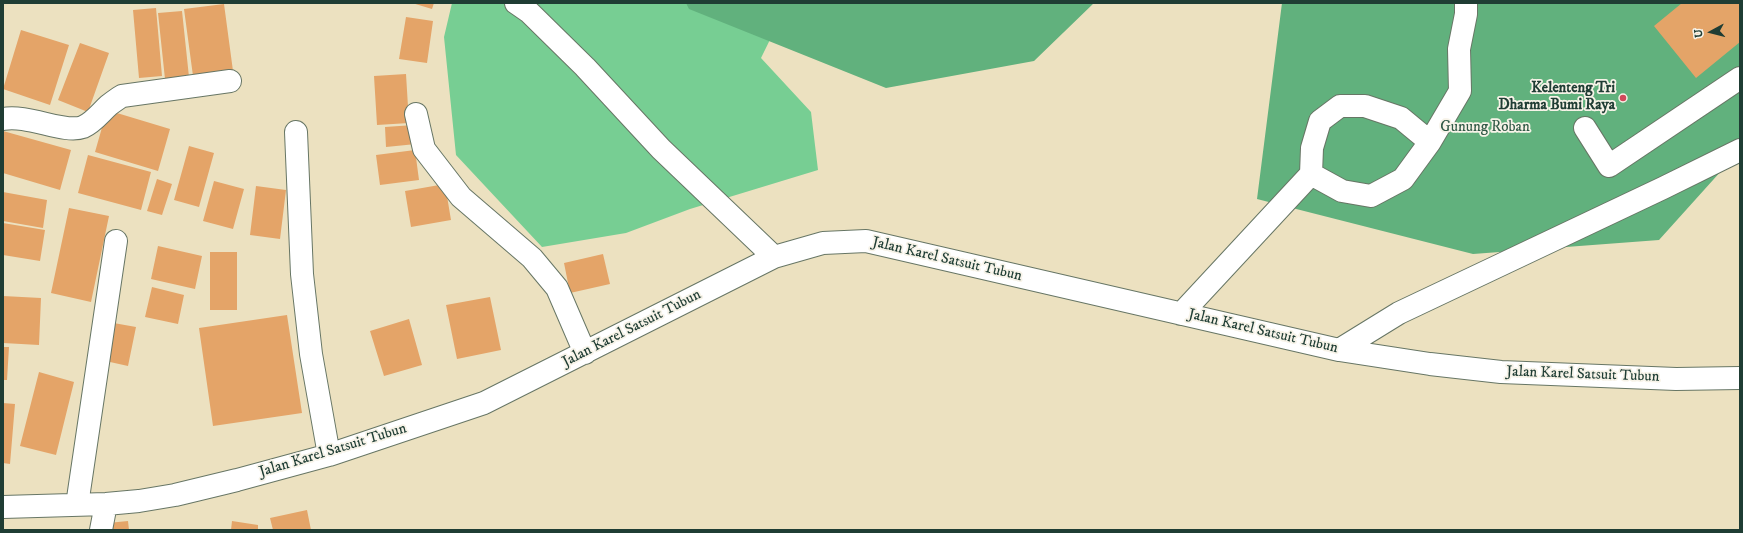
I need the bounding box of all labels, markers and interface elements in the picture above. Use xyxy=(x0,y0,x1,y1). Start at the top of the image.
north arrow xyxy=(1691,12,1731,52)
text: U xyxy=(1692,28,1707,39)
place label: Kelenteng Tri Dharma Bumi Raya xyxy=(1498,80,1615,115)
marker: Kelenteng Tri Dharma Bumi Raya xyxy=(1618,93,1628,103)
park label: Gunung Roban xyxy=(1440,119,1530,137)
street label: Jalan Karel Satsuit Tubun xyxy=(870,234,1024,286)
street label: Jalan Karel Satsuit Tubun xyxy=(560,286,704,372)
street label: Jalan Karel Satsuit Tubun xyxy=(1186,306,1340,358)
street label: Jalan Karel Satsuit Tubun xyxy=(1506,363,1660,387)
street label: Jalan Karel Satsuit Tubun xyxy=(257,420,409,482)

